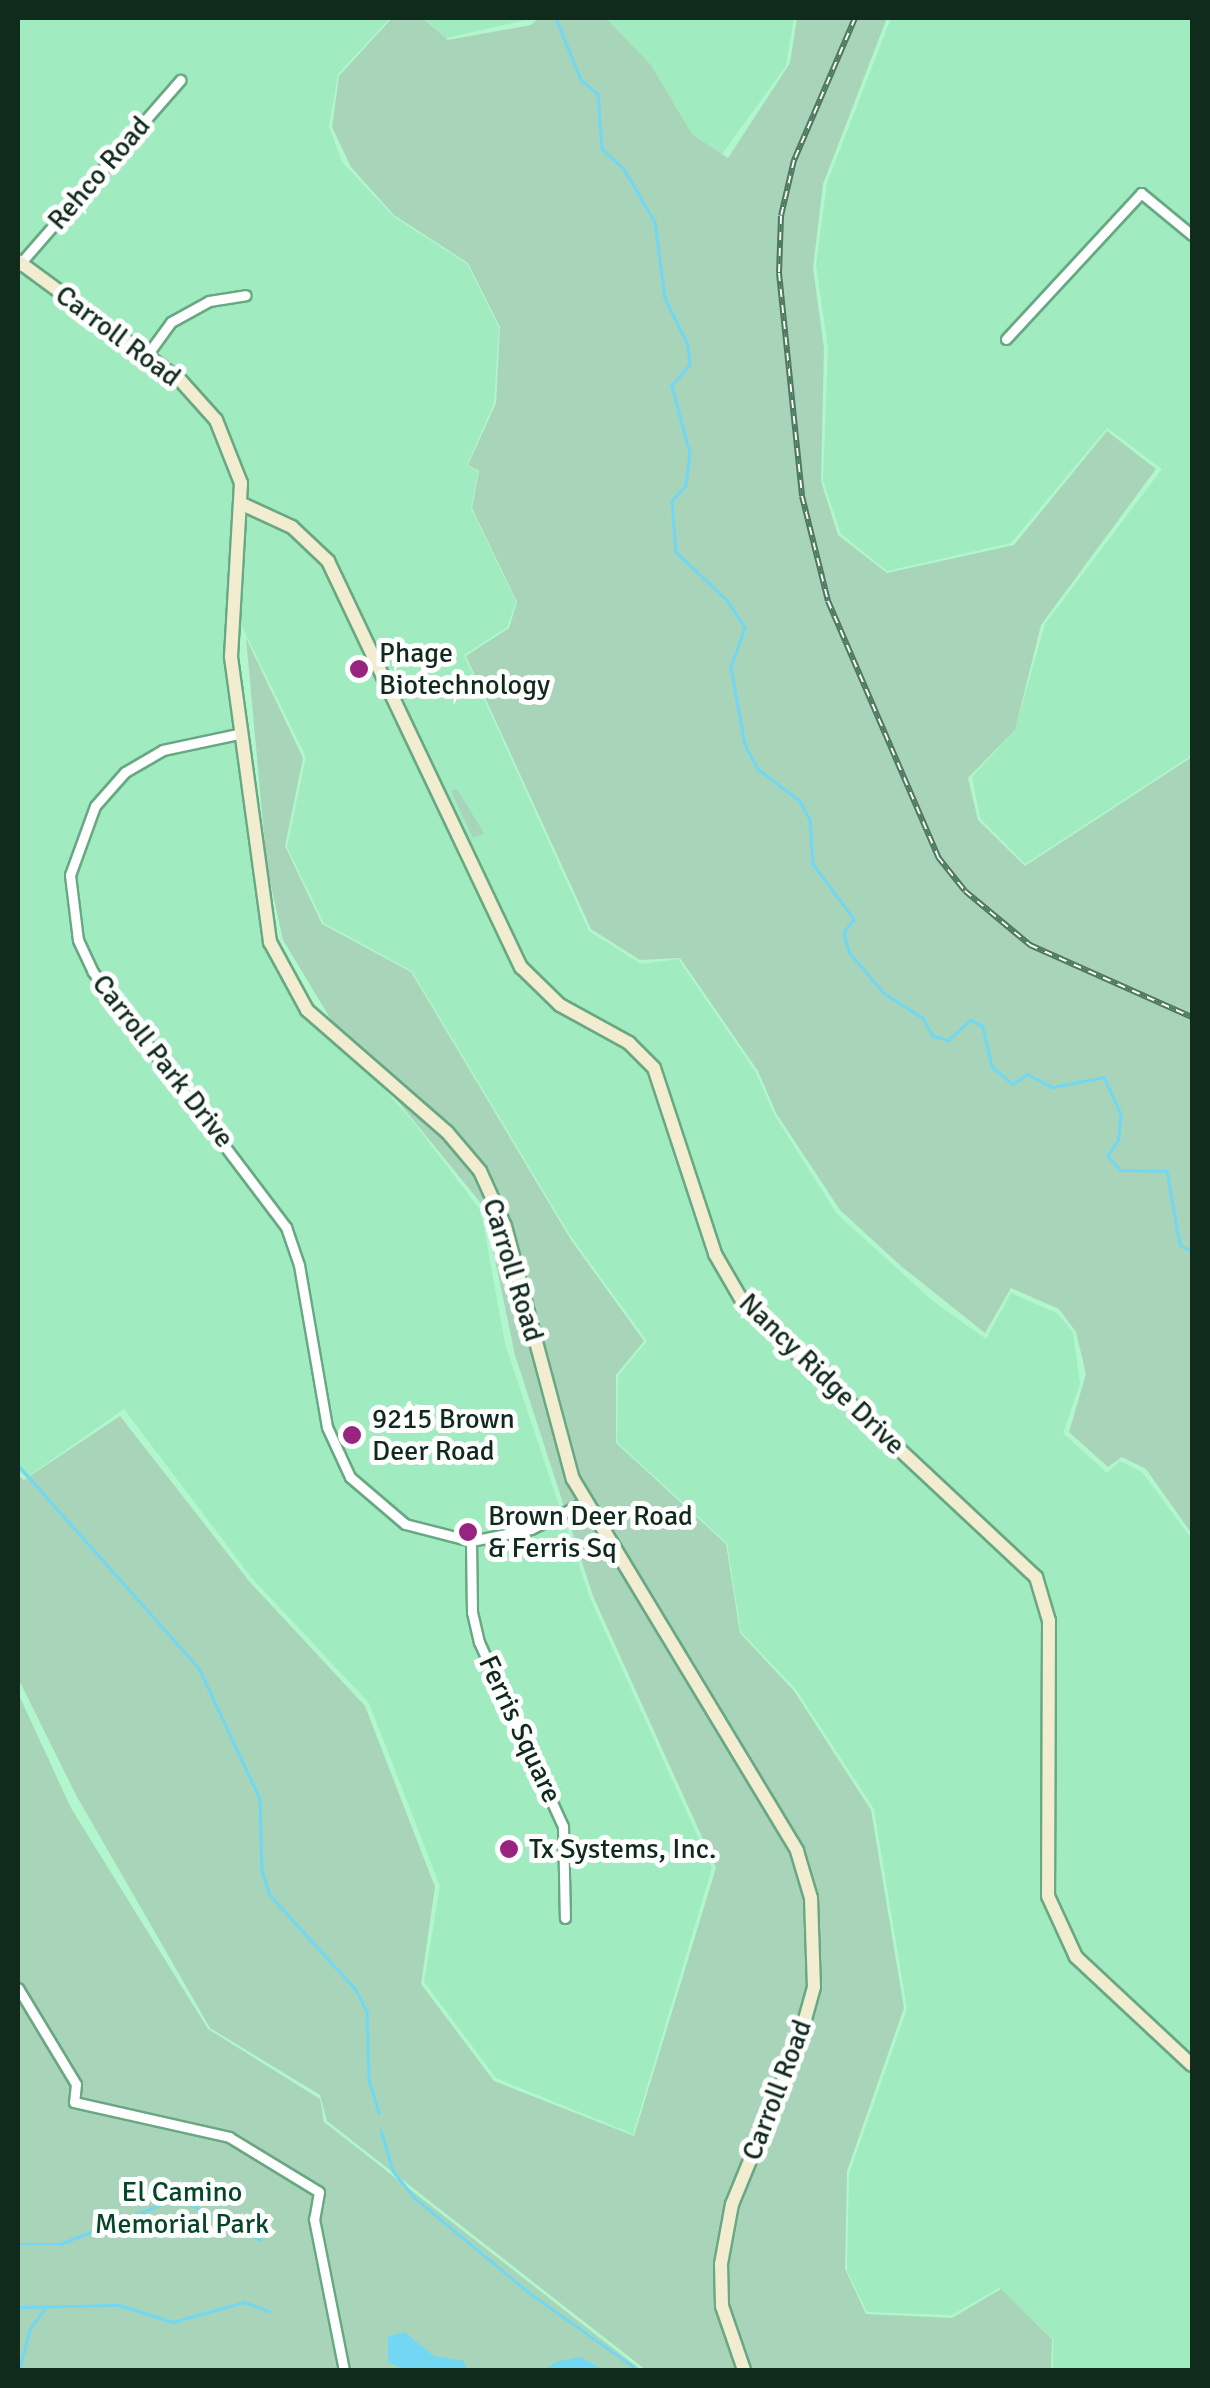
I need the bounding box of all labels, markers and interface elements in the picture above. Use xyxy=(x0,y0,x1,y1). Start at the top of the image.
street label: Rehco Road xyxy=(41,109,157,237)
street label: Carroll Road xyxy=(49,278,187,394)
place label: Phage Biotechnology xyxy=(379,636,550,702)
marker: Phage Biotechnology xyxy=(348,658,370,680)
street label: Carroll Park Drive xyxy=(85,968,241,1154)
street label: Carroll Road xyxy=(475,1194,551,1346)
street label: Nancy Ridge Drive xyxy=(732,1286,912,1462)
place label: 9215 Brown Deer Road xyxy=(372,1402,515,1468)
marker: 9215 Brown Deer Road xyxy=(341,1424,363,1446)
place label: Brown Deer Road & Ferris Sq xyxy=(488,1499,693,1565)
marker: Brown Deer Road & Ferris Sq xyxy=(457,1521,479,1543)
street label: Ferris Square xyxy=(471,1650,569,1808)
place label: Tx Systems, Inc. xyxy=(529,1832,716,1866)
marker: Tx Systems, Inc. xyxy=(498,1838,520,1860)
street label: Carroll Road xyxy=(735,2015,819,2165)
park label: El Camino Memorial Park xyxy=(95,2175,269,2241)

